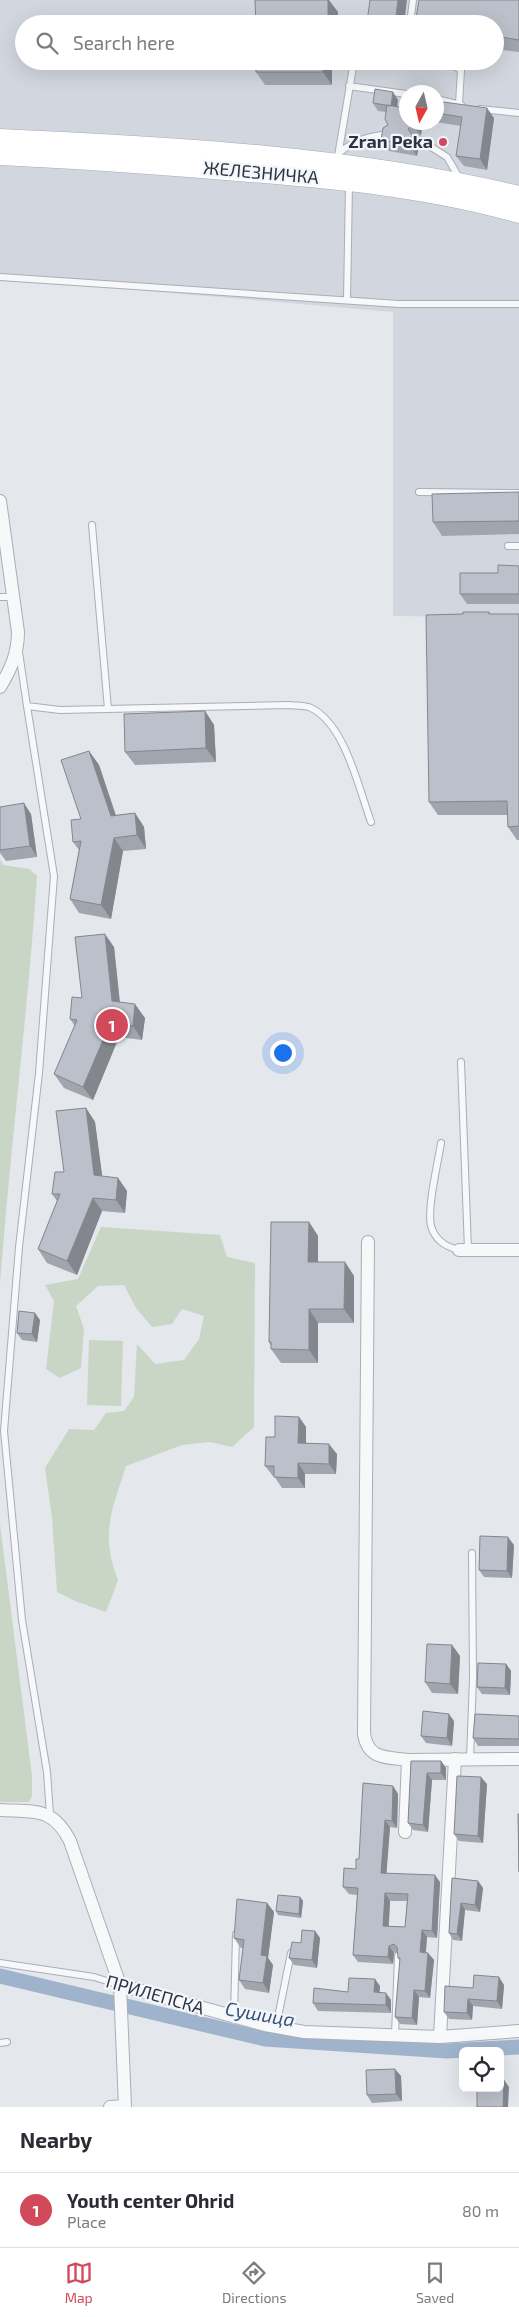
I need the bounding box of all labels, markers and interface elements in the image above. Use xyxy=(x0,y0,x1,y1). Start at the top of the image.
search box xyxy=(15,15,504,70)
icon: search xyxy=(33,29,61,57)
text: Search here xyxy=(73,31,175,54)
north arrow xyxy=(399,85,444,130)
place label: Zran Peka xyxy=(348,130,433,152)
marker: Zran Peka xyxy=(437,136,449,148)
street label: ЖЕЛЕЗНИЧКА xyxy=(202,156,321,188)
pin: 1 xyxy=(96,1006,128,1044)
your location xyxy=(270,1040,296,1066)
street label: ПРИЛЕПСКА xyxy=(104,1970,208,2019)
water label: Сушица xyxy=(223,1996,297,2031)
map controls xyxy=(459,2047,504,2092)
button: locate xyxy=(459,2047,504,2092)
text: Nearby xyxy=(20,2127,92,2152)
text: Youth center Ohrid xyxy=(67,2189,234,2212)
text: 1 xyxy=(33,2201,39,2220)
text: 80 m xyxy=(462,2201,499,2220)
text: Place xyxy=(67,2212,106,2231)
tab: Map xyxy=(65,2259,93,2306)
tab: Directions xyxy=(222,2259,287,2306)
tab: Saved xyxy=(416,2259,454,2306)

